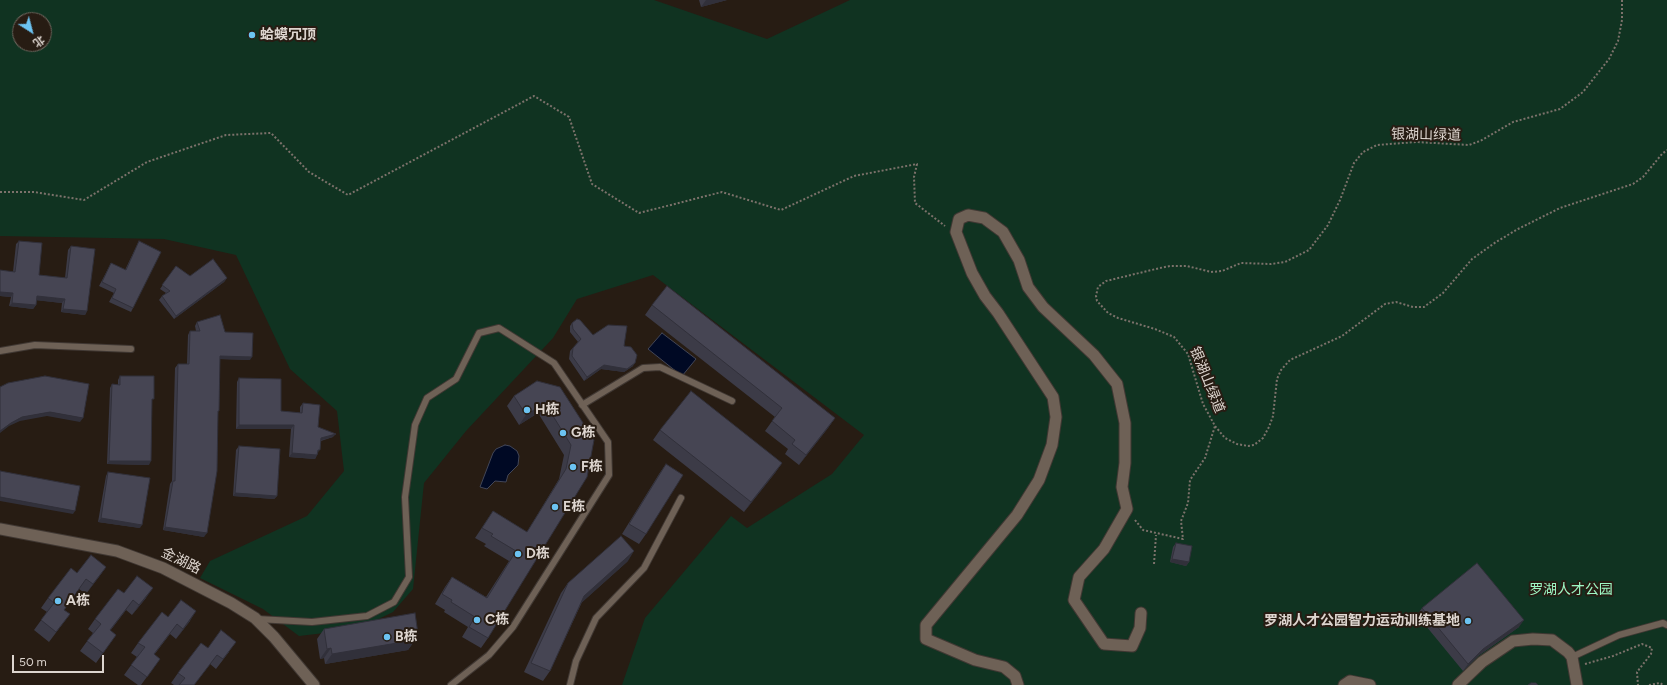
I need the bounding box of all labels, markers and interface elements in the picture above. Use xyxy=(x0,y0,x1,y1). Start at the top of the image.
north arrow xyxy=(12,12,52,52)
place label: 蛤蟆冗顶 xyxy=(260,27,316,43)
marker: 蛤蟆冗顶 xyxy=(247,30,257,40)
text: 北 xyxy=(30,33,47,50)
street label: 银湖山绿道 xyxy=(1391,126,1461,144)
street label: 银湖山绿道 xyxy=(1186,344,1228,416)
place label: H栋 xyxy=(535,402,559,418)
marker: H栋 xyxy=(522,405,532,415)
place label: G栋 xyxy=(571,425,595,441)
marker: G栋 xyxy=(558,428,568,438)
place label: F栋 xyxy=(581,459,603,475)
marker: F栋 xyxy=(568,462,578,472)
place label: E栋 xyxy=(563,499,585,515)
marker: E栋 xyxy=(550,502,560,512)
street label: 金湖路 xyxy=(158,544,204,578)
place label: D栋 xyxy=(526,546,550,562)
marker: D栋 xyxy=(513,549,523,559)
park label: 罗湖人才公园 xyxy=(1529,582,1613,598)
place label: A栋 xyxy=(66,593,90,609)
marker: A栋 xyxy=(53,596,63,606)
place label: C栋 xyxy=(485,612,509,628)
place label: 罗湖人才公园智力运动训练基地 xyxy=(1264,613,1460,629)
marker: C栋 xyxy=(472,615,482,625)
marker: 罗湖人才公园智力运动训练基地 xyxy=(1463,616,1473,626)
place label: B栋 xyxy=(395,629,418,645)
marker: B栋 xyxy=(382,632,392,642)
scale bar xyxy=(14,647,106,673)
text: 50 m xyxy=(19,655,47,669)

